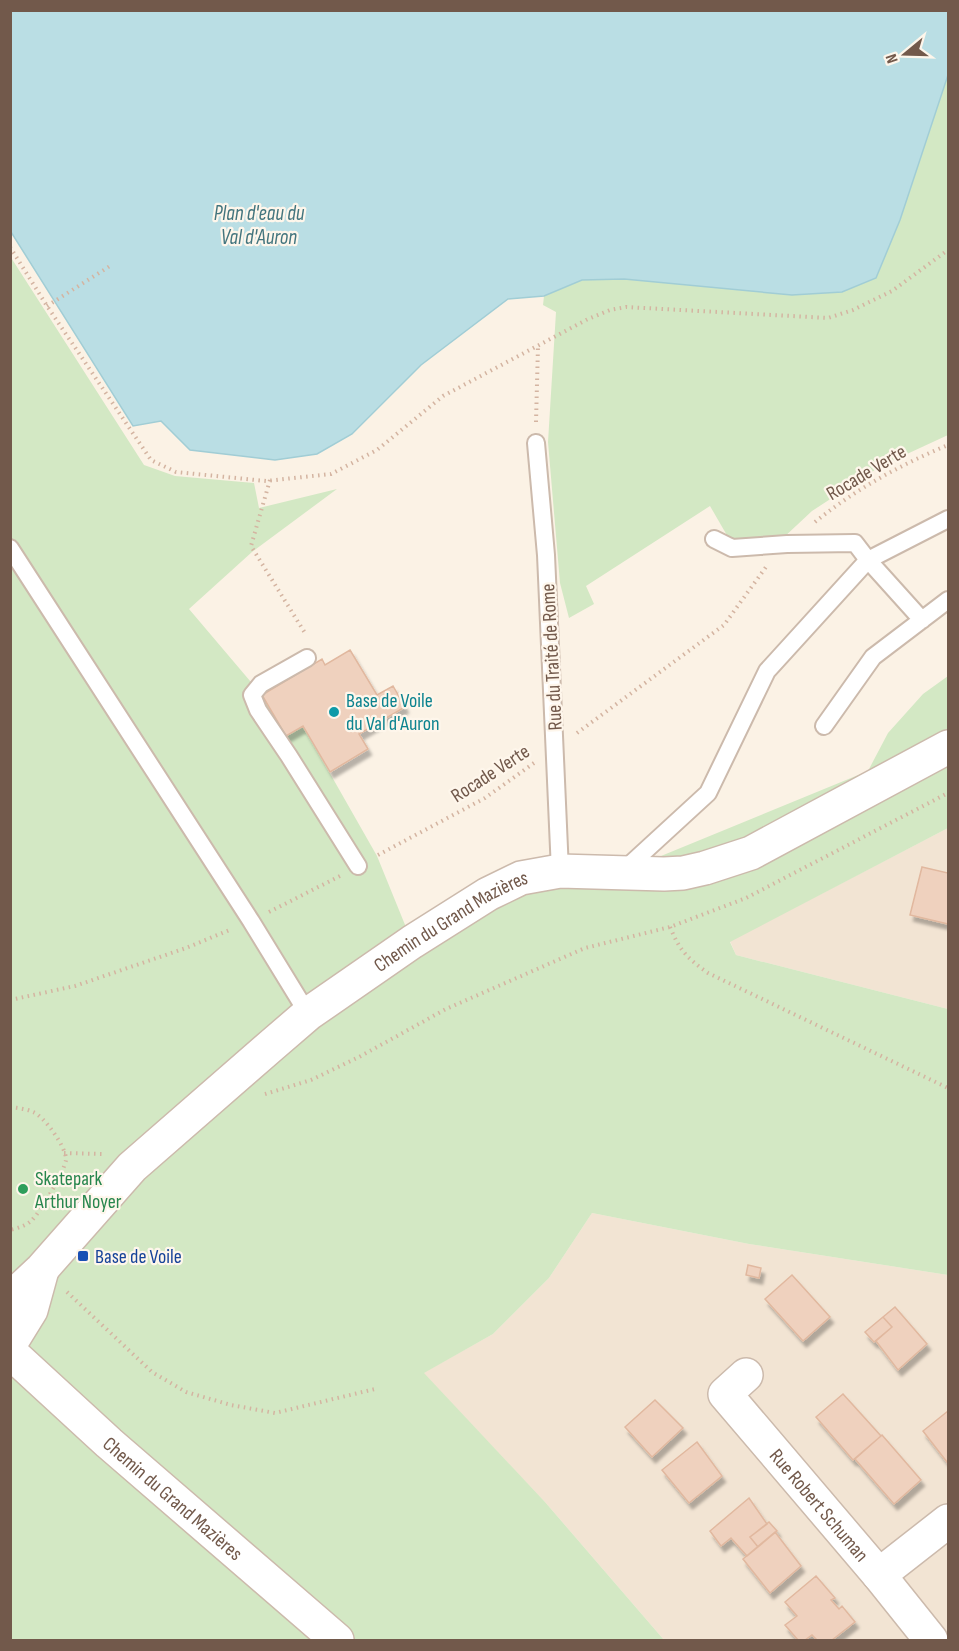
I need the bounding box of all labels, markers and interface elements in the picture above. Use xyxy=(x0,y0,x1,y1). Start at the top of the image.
north arrow xyxy=(875,24,935,84)
text: N xyxy=(882,51,903,66)
water label: Plan d'eau du Val d'Auron xyxy=(214,201,305,250)
street label: Rocade Verte xyxy=(822,440,911,506)
street label: Rue du Traité de Rome xyxy=(536,583,568,731)
place label: Base de Voile du Val d'Auron xyxy=(346,689,440,736)
marker: Base de Voile du Val d'Auron xyxy=(327,705,341,719)
street label: Rocade Verte xyxy=(447,740,534,808)
street label: Chemin du Grand Mazières xyxy=(369,866,530,978)
place label: Skatepark Arthur Noyer xyxy=(34,1167,122,1214)
marker: Skatepark Arthur Noyer xyxy=(16,1182,30,1196)
place label: Base de Voile xyxy=(95,1245,182,1269)
marker: Base de Voile xyxy=(76,1249,90,1263)
street label: Chemin du Grand Mazières xyxy=(97,1432,247,1566)
street label: Rue Robert Schuman xyxy=(764,1444,873,1567)

